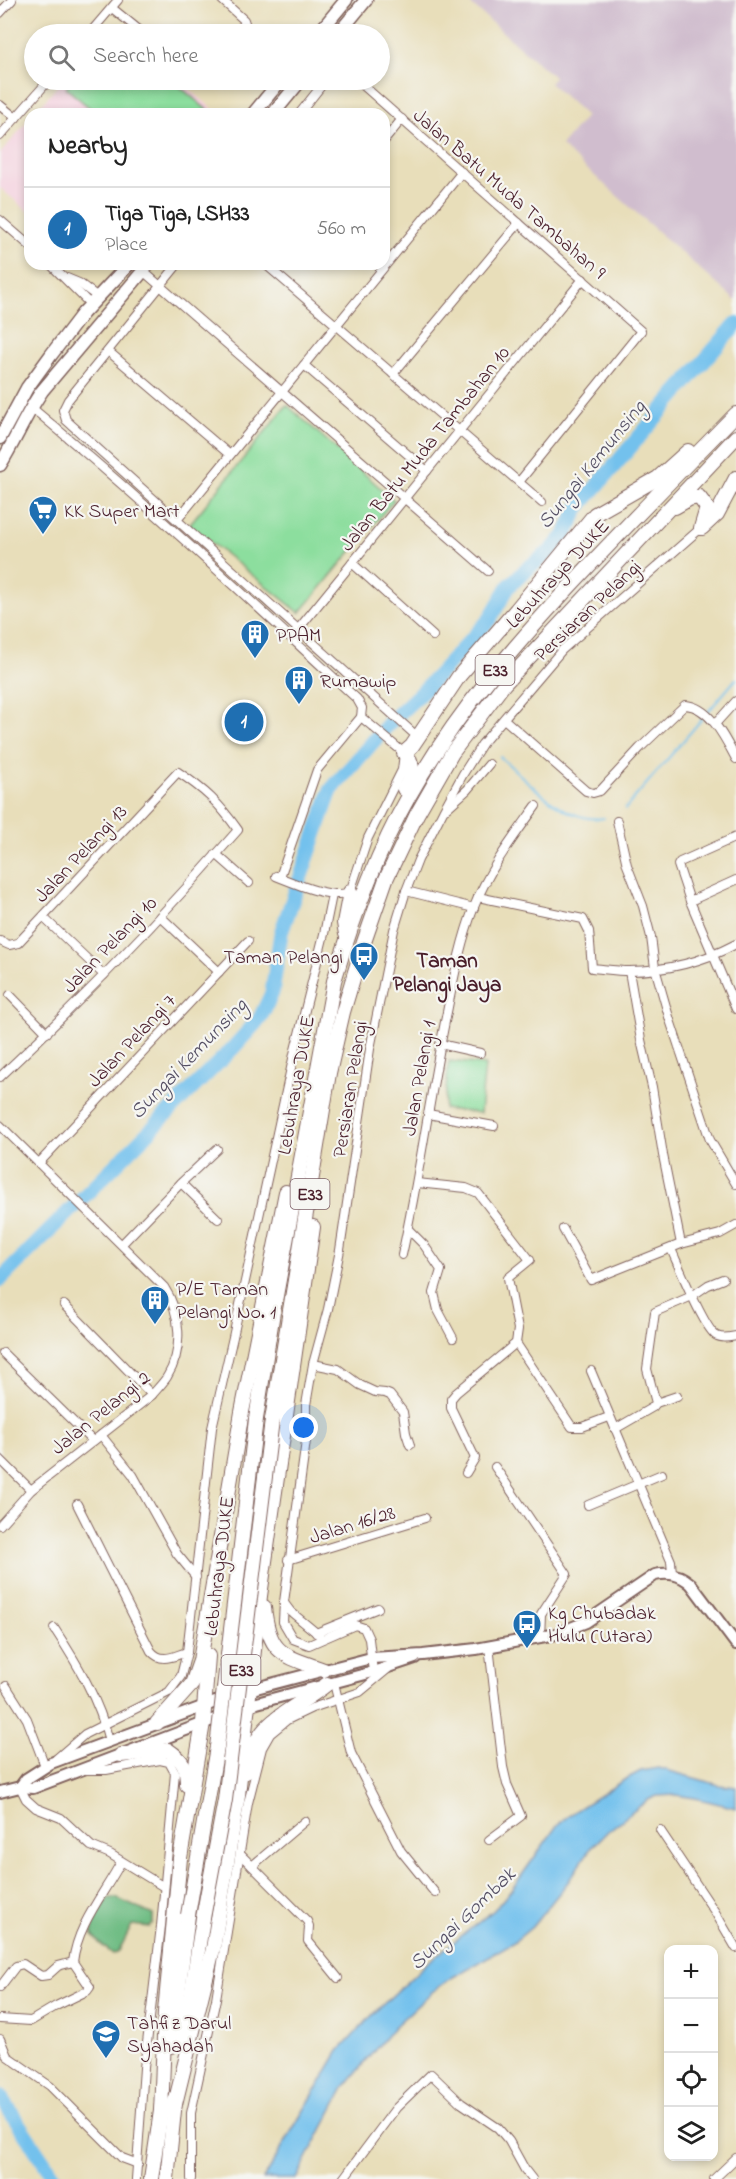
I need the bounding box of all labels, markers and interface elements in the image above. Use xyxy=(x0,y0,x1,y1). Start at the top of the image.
search box xyxy=(24,24,390,90)
icon: search xyxy=(45,41,78,74)
text: Search here xyxy=(93,41,198,73)
street label: Jalan Batu Muda Tambahan 9 xyxy=(405,103,611,287)
text: Nearby xyxy=(48,128,127,166)
text: Tiga Tiga, LSH33 xyxy=(105,199,250,231)
text: 1 xyxy=(64,215,71,244)
text: 560 m xyxy=(317,215,366,244)
text: Place xyxy=(105,231,147,260)
street label: Jalan Batu Muda Tambahan 10 xyxy=(334,340,518,558)
water label: Sungai Kemunsing xyxy=(531,394,655,537)
supermarket icon: KK Super Mart xyxy=(27,494,59,536)
place label: KK Super Mart xyxy=(64,498,180,527)
street label: Lebuhraya DUKE xyxy=(500,513,617,636)
street label: Persiaran Pelangi xyxy=(528,554,650,670)
building icon: PPAM xyxy=(239,618,271,660)
place label: PPAM xyxy=(276,622,321,651)
road number: E33 xyxy=(476,655,514,685)
building icon: Rumawip xyxy=(283,664,315,706)
place label: Rumawip xyxy=(320,668,396,697)
pin: 1 xyxy=(224,700,264,744)
street label: Jalan Pelangi 13 xyxy=(29,799,136,911)
street label: Jalan Pelangi 10 xyxy=(57,890,166,1002)
bus stop icon: Taman Pelangi xyxy=(348,940,380,982)
place label: Taman Pelangi xyxy=(224,944,343,974)
district label: Taman Pelangi Jaya xyxy=(393,947,501,1003)
street label: Jalan Pelangi 7 xyxy=(82,988,185,1096)
water label: Sungai Kemunsing xyxy=(124,992,256,1127)
street label: Lebuhraya DUKE xyxy=(271,1014,324,1157)
street label: Jalan Pelangi 1 xyxy=(396,1018,446,1139)
street label: Persiaran Pelangi xyxy=(326,1019,378,1160)
road number: E33 xyxy=(290,1179,330,1209)
place label: P/E Taman Pelangi No. 1 xyxy=(176,1276,276,1329)
building icon: P/E Taman Pelangi No. 1 xyxy=(139,1284,171,1326)
street label: Jalan Pelangi 2 xyxy=(46,1365,158,1464)
your location xyxy=(289,1413,318,1442)
street label: Lebuhraya DUKE xyxy=(198,1495,243,1638)
street label: Jalan 16/28 xyxy=(306,1500,399,1553)
place label: Kg Chubadak Hulu (Utara) xyxy=(548,1600,656,1652)
bus stop icon: Kg Chubadak Hulu (Utara) xyxy=(511,1608,543,1650)
road number: E33 xyxy=(222,1655,260,1685)
water label: Sungai Gombak xyxy=(403,1860,525,1979)
map controls xyxy=(664,1945,718,2161)
button: + xyxy=(664,1945,718,1999)
button: − xyxy=(664,1999,718,2053)
place label: Tahfiz Darul Syahadah xyxy=(127,2010,231,2062)
school or university icon: Tahfiz Darul Syahadah xyxy=(90,2018,122,2060)
button: locate xyxy=(664,2053,718,2107)
button: layers xyxy=(664,2107,718,2161)

